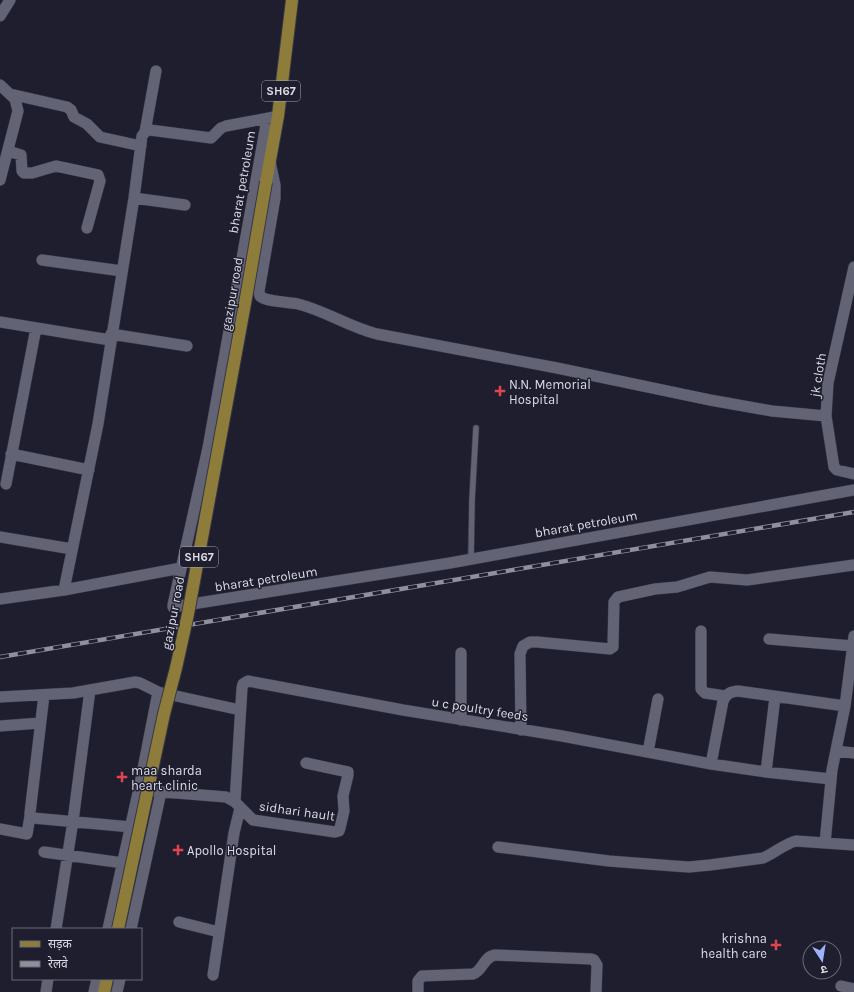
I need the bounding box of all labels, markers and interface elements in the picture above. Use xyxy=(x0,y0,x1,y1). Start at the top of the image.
road number: SH67 xyxy=(262,81,300,101)
street label: bharat petroleum xyxy=(226,130,258,234)
street label: gazipur road xyxy=(218,256,246,332)
street label: jk cloth xyxy=(807,352,829,400)
place label: N.N. Memorial Hospital xyxy=(509,377,591,407)
marker: N.N. Memorial Hospital xyxy=(494,385,506,397)
street label: bharat petroleum xyxy=(534,508,638,540)
road number: SH67 xyxy=(180,547,218,567)
street label: bharat petroleum xyxy=(214,563,318,595)
street label: gazipur road xyxy=(159,575,187,651)
street label: u c poultry feeds xyxy=(430,694,530,724)
place label: maa sharda heart clinic xyxy=(131,763,202,793)
marker: maa sharda heart clinic xyxy=(116,771,128,783)
street label: sidhari hault xyxy=(258,798,336,824)
place label: Apollo Hospital xyxy=(187,843,276,858)
marker: Apollo Hospital xyxy=(172,844,184,856)
legend xyxy=(12,928,142,980)
place label: krishna health care xyxy=(701,931,767,961)
text: सड़क xyxy=(48,937,73,951)
marker: krishna health care xyxy=(770,939,782,951)
north arrow xyxy=(802,940,842,980)
text: रेलवे xyxy=(48,956,68,971)
text: उ xyxy=(819,962,828,976)

